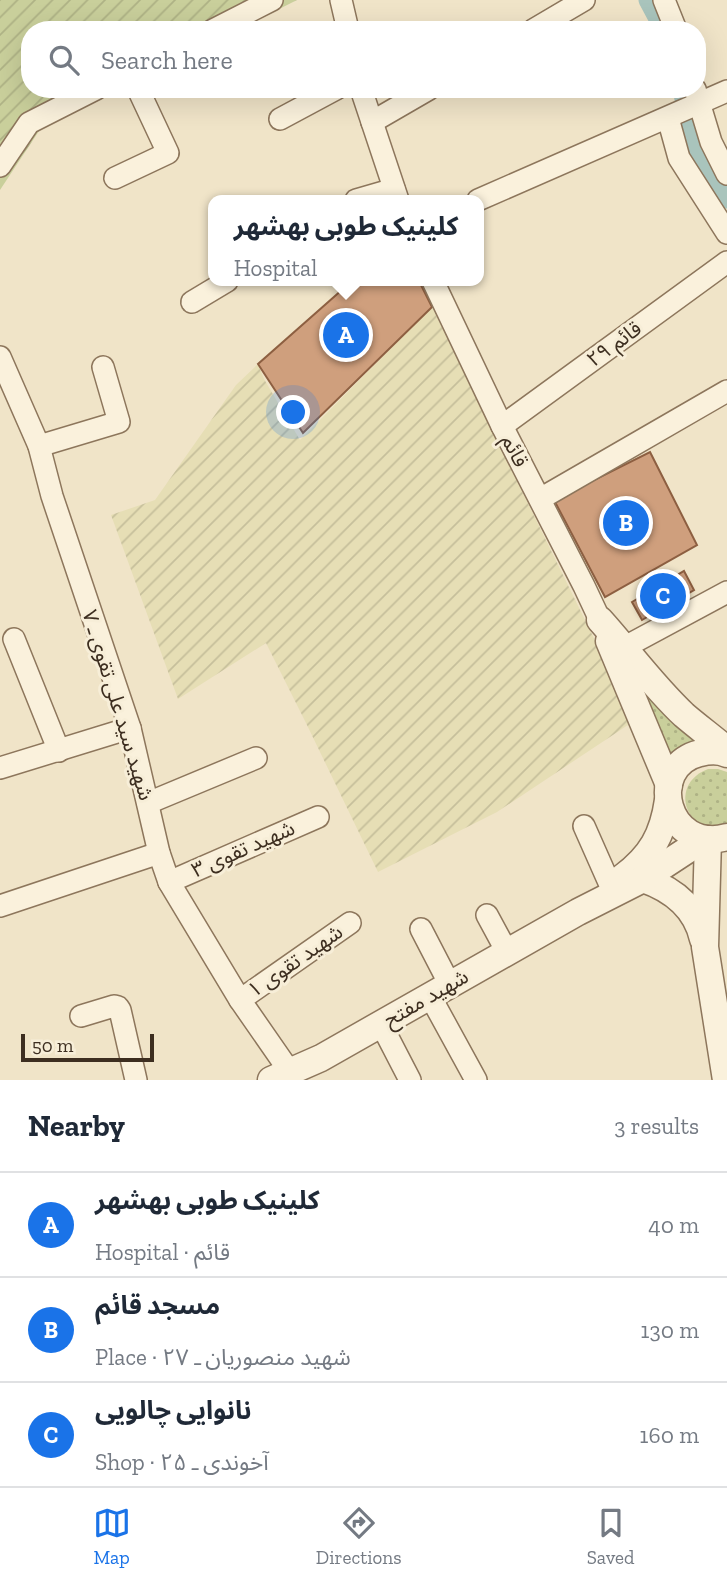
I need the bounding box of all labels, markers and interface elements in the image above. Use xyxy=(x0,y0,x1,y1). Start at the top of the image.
search box xyxy=(21,21,706,98)
icon: search xyxy=(45,41,83,79)
text: Search here xyxy=(101,44,233,76)
popup xyxy=(208,195,484,286)
text: کلینیک طوبی بهشهر xyxy=(234,210,458,242)
text: Hospital xyxy=(234,254,317,282)
pin: A xyxy=(323,309,369,361)
street label: قائم ۲۹ xyxy=(581,315,648,374)
your location xyxy=(276,395,310,429)
street label: قائم xyxy=(494,430,534,472)
pin: B xyxy=(603,497,649,549)
pin: C xyxy=(640,570,686,622)
street label: شهید سید علی تقوی ـ ۷ xyxy=(78,607,159,803)
street label: شهید تقوی ۳ xyxy=(187,815,298,882)
street label: شهید تقوی ۱ xyxy=(242,919,347,1002)
street label: شهید مفتح xyxy=(379,963,474,1034)
scale bar xyxy=(21,1031,154,1063)
text: 50 m xyxy=(32,1034,73,1057)
text: Nearby xyxy=(28,1108,125,1144)
text: 3 results xyxy=(614,1112,699,1140)
text: کلینیک طوبی بهشهر xyxy=(95,1184,319,1216)
text: A xyxy=(43,1211,59,1239)
text: 40 m xyxy=(648,1211,699,1239)
text: Hospital · قائم xyxy=(95,1238,230,1266)
text: مسجد قائم xyxy=(95,1289,220,1321)
text: B xyxy=(44,1316,58,1344)
text: 130 m xyxy=(641,1316,699,1344)
text: Place · شهید منصوریان ـ ۲۷ xyxy=(95,1343,351,1371)
text: نانوایی چالویی xyxy=(95,1394,252,1426)
text: C xyxy=(44,1421,58,1449)
text: 160 m xyxy=(640,1421,699,1449)
text: Shop · آخوندی ـ ۲۵ xyxy=(95,1448,269,1476)
tab: Map xyxy=(93,1504,131,1569)
tab: Directions xyxy=(316,1504,402,1569)
tab: Saved xyxy=(587,1504,634,1569)

